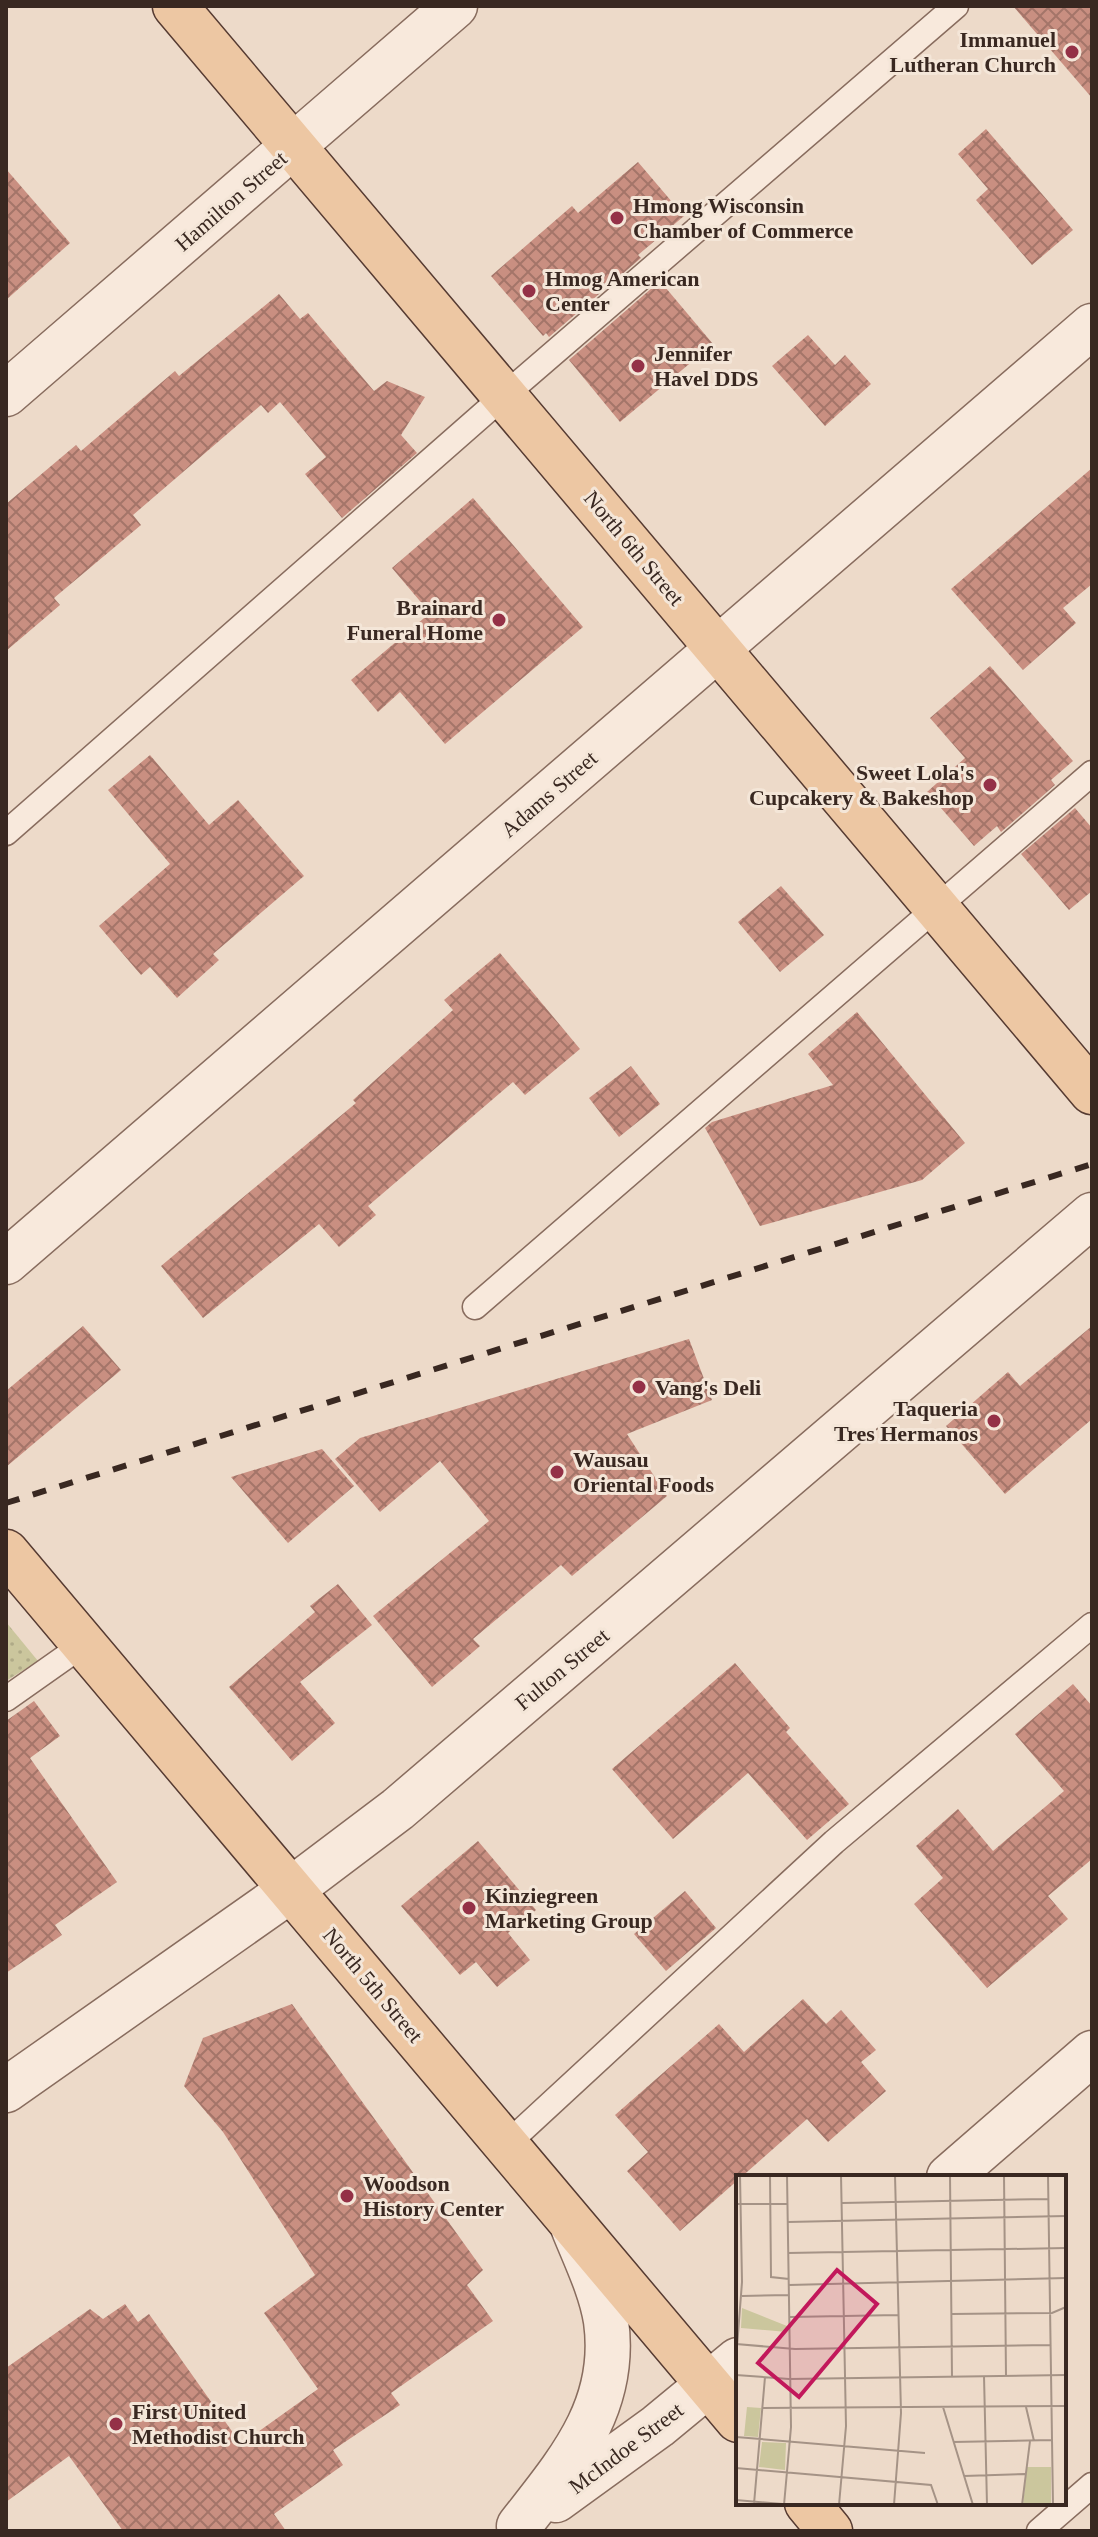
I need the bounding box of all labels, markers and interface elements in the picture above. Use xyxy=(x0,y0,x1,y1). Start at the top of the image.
place label: Immanuel Lutheran Church xyxy=(890,27,1056,77)
marker: Immanuel Lutheran Church xyxy=(1063,43,1081,61)
street label: Hamilton Street xyxy=(170,146,292,256)
place label: Hmong Wisconsin Chamber of Commerce xyxy=(633,193,854,243)
marker: Hmong Wisconsin Chamber of Commerce xyxy=(608,209,626,227)
place label: Hmog American Center xyxy=(545,266,700,316)
marker: Hmog American Center xyxy=(520,282,538,300)
place label: Jennifer Havel DDS xyxy=(654,341,759,391)
marker: Jennifer Havel DDS xyxy=(629,357,647,375)
street label: North 6th Street xyxy=(579,486,689,610)
place label: Brainard Funeral Home xyxy=(347,595,483,645)
marker: Brainard Funeral Home xyxy=(490,611,508,629)
street label: Adams Street xyxy=(496,745,602,843)
place label: Sweet Lola's Cupcakery & Bakeshop xyxy=(749,760,974,810)
marker: Sweet Lola's Cupcakery & Bakeshop xyxy=(981,776,999,794)
place label: Vang's Deli xyxy=(655,1375,761,1400)
marker: Vang's Deli xyxy=(630,1378,648,1396)
place label: Taqueria Tres Hermanos xyxy=(834,1396,978,1446)
marker: Taqueria Tres Hermanos xyxy=(985,1412,1003,1430)
place label: Wausau Oriental Foods xyxy=(573,1447,715,1497)
marker: Wausau Oriental Foods xyxy=(548,1463,566,1481)
street label: Fulton Street xyxy=(510,1623,614,1715)
place label: Kinziegreen Marketing Group xyxy=(485,1883,653,1933)
marker: Kinziegreen Marketing Group xyxy=(460,1899,478,1917)
street label: North 5th Street xyxy=(318,1923,428,2047)
place label: Woodson History Center xyxy=(363,2171,504,2221)
inset map xyxy=(736,2175,1066,2505)
marker: Woodson History Center xyxy=(338,2187,356,2205)
street label: McIndoe Street xyxy=(564,2397,688,2499)
place label: First United Methodist Church xyxy=(132,2399,305,2449)
marker: First United Methodist Church xyxy=(107,2415,125,2433)

